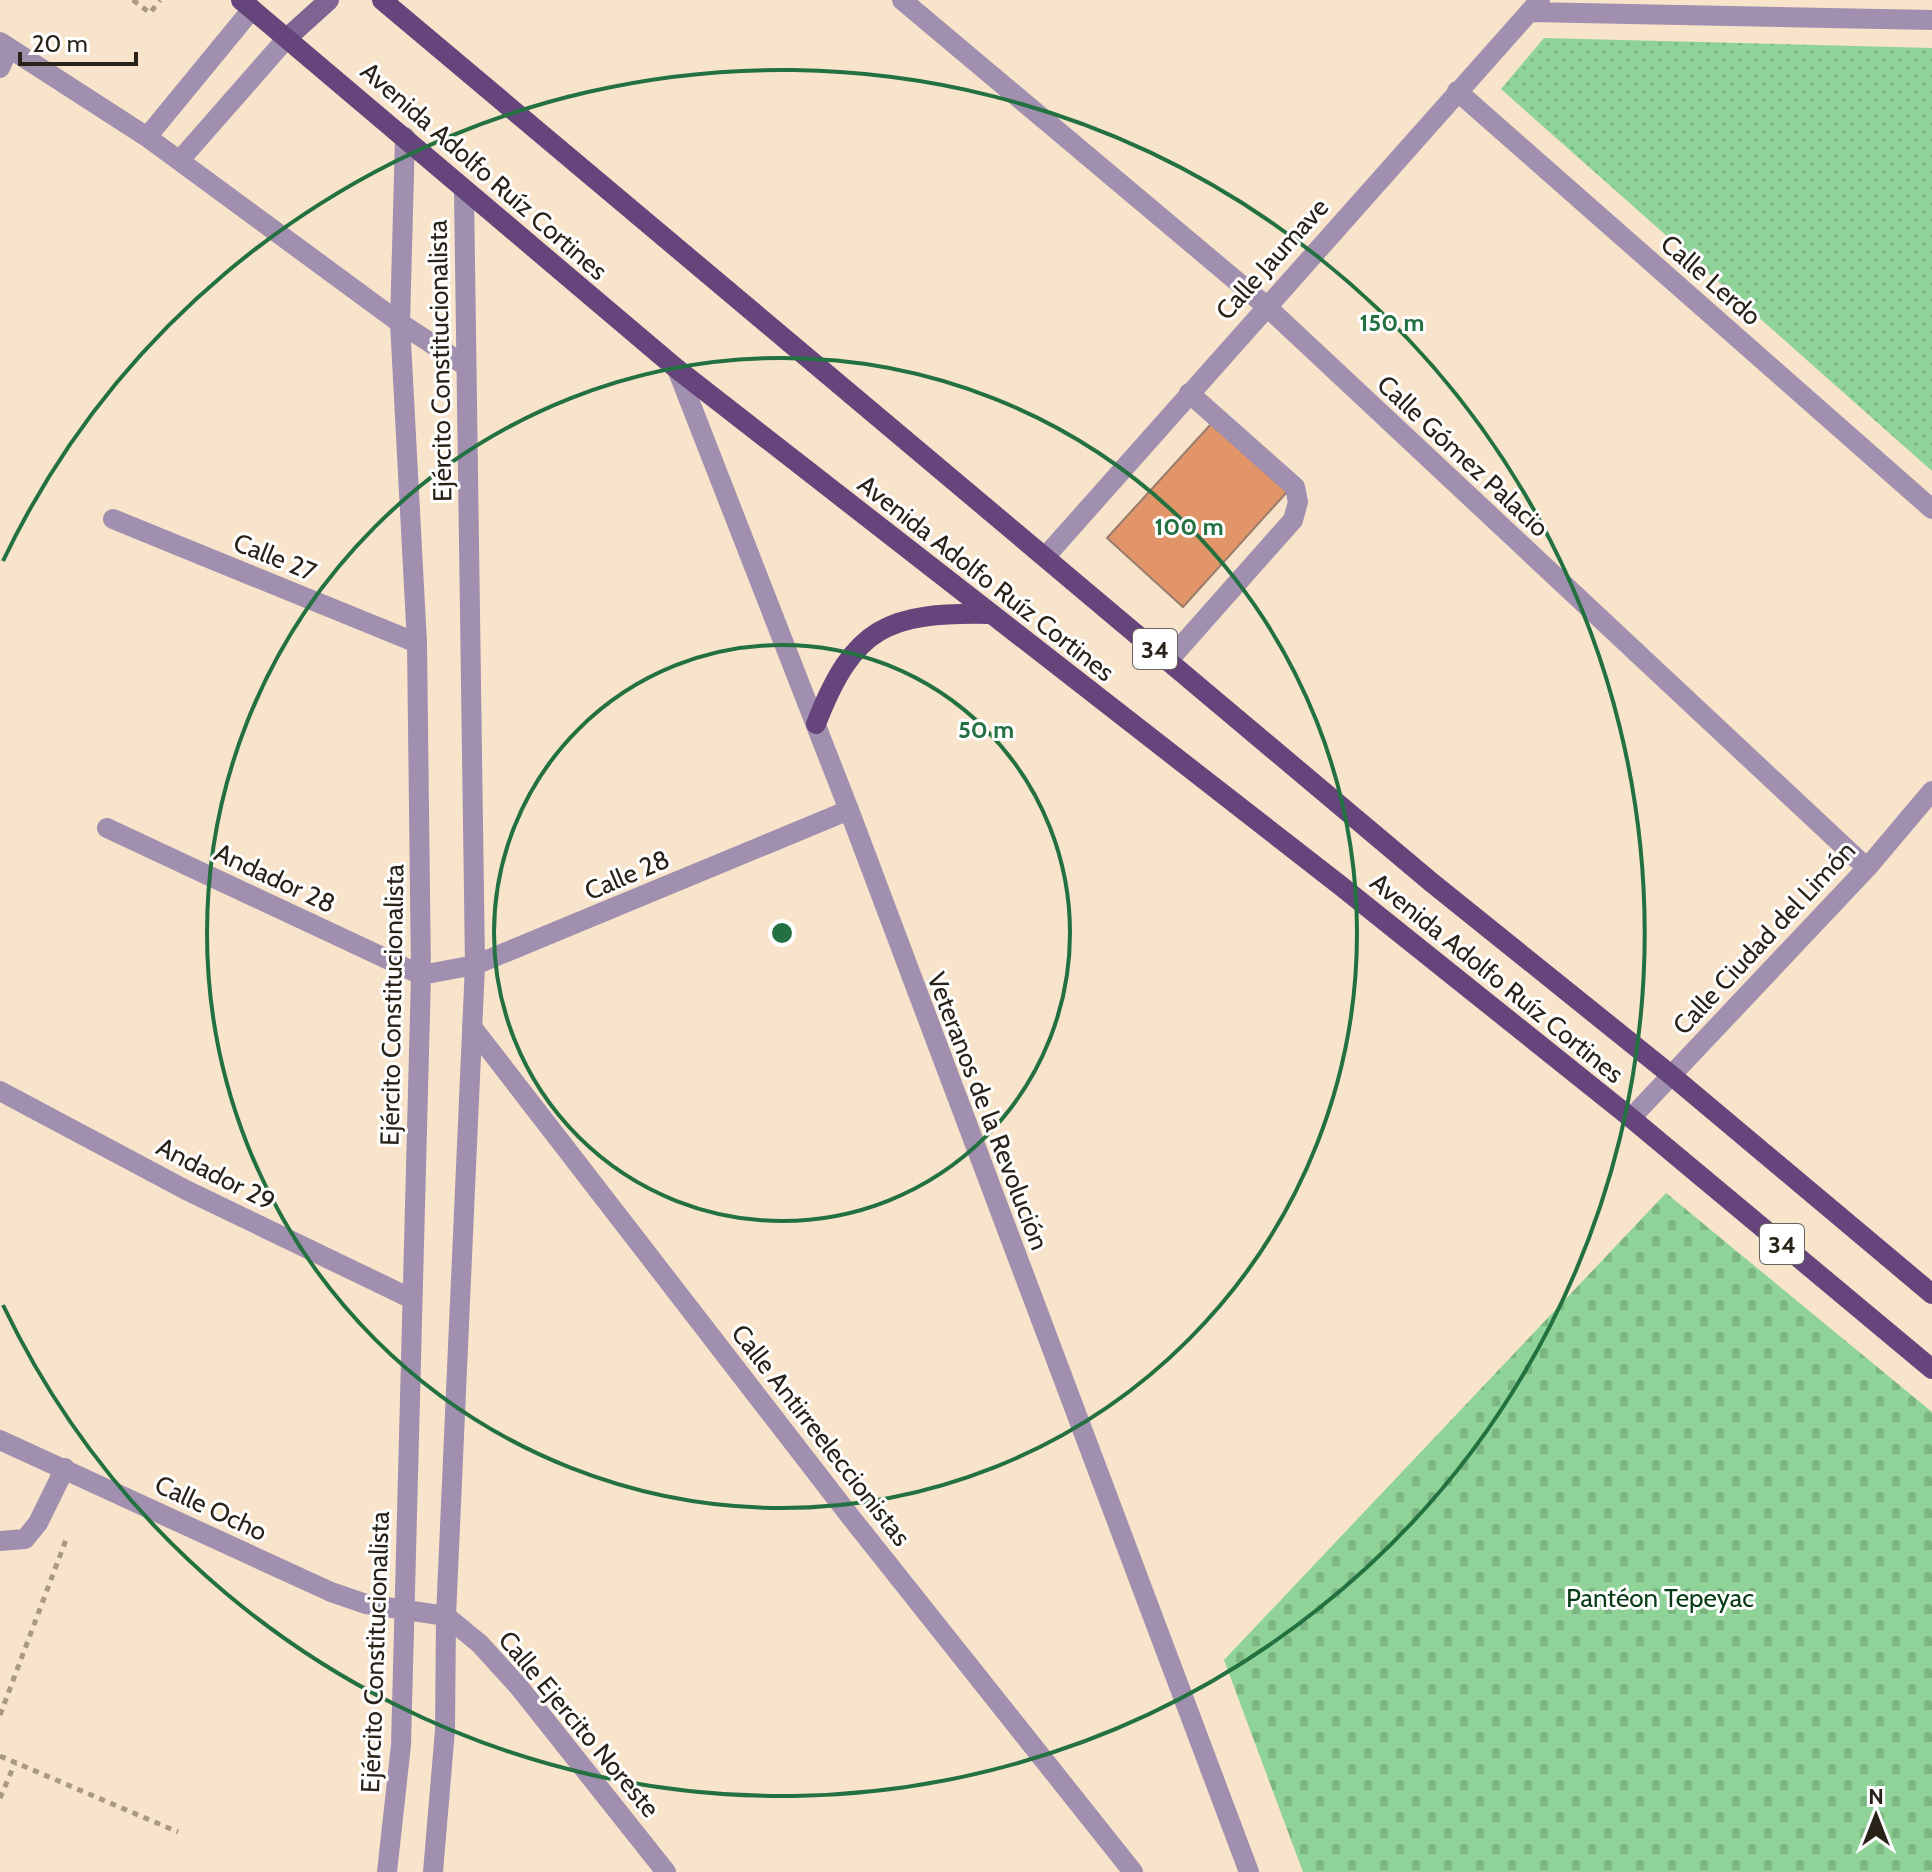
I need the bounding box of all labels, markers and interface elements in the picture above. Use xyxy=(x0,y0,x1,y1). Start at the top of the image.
scale bar xyxy=(20,16,136,66)
text: 20 m xyxy=(32,29,88,58)
street label: Avenida Adolfo Ruíz Cortines xyxy=(354,55,614,287)
street label: Calle Jaumave xyxy=(1209,191,1335,327)
street label: Ejército Constitucionalista xyxy=(422,219,458,502)
street label: Calle Lerdo xyxy=(1654,228,1768,332)
text: 150 m xyxy=(1360,308,1424,337)
street label: Calle Gómez Palacio xyxy=(1371,368,1555,544)
street label: Avenida Adolfo Ruíz Cortines xyxy=(851,468,1121,688)
text: 100 m xyxy=(1154,512,1224,541)
street label: Calle 27 xyxy=(229,526,321,588)
road number: 34 xyxy=(1133,629,1177,669)
text: 50 m xyxy=(958,715,1014,744)
street label: Calle Ciudad del Limón xyxy=(1666,835,1862,1041)
street label: Andador 28 xyxy=(209,836,341,920)
street label: Calle 28 xyxy=(580,843,674,907)
street label: Ejército Constitucionalista xyxy=(374,863,410,1146)
street label: Avenida Adolfo Ruíz Cortines xyxy=(1364,866,1630,1090)
centre of rings xyxy=(768,919,796,947)
street label: Veteranos de la Revolución xyxy=(920,968,1056,1254)
street label: Andador 29 xyxy=(151,1131,281,1217)
road number: 34 xyxy=(1760,1224,1804,1264)
street label: Calle Antirreeleccionistas xyxy=(725,1318,918,1552)
street label: Calle Ocho xyxy=(150,1468,272,1548)
street label: Ejército Constitucionalista xyxy=(354,1510,396,1793)
park label: Pantéon Tepeyac xyxy=(1566,1582,1754,1614)
street label: Calle Ejercito Noreste xyxy=(492,1624,666,1824)
north arrow xyxy=(1836,1776,1916,1856)
text: N xyxy=(1868,1783,1884,1810)

